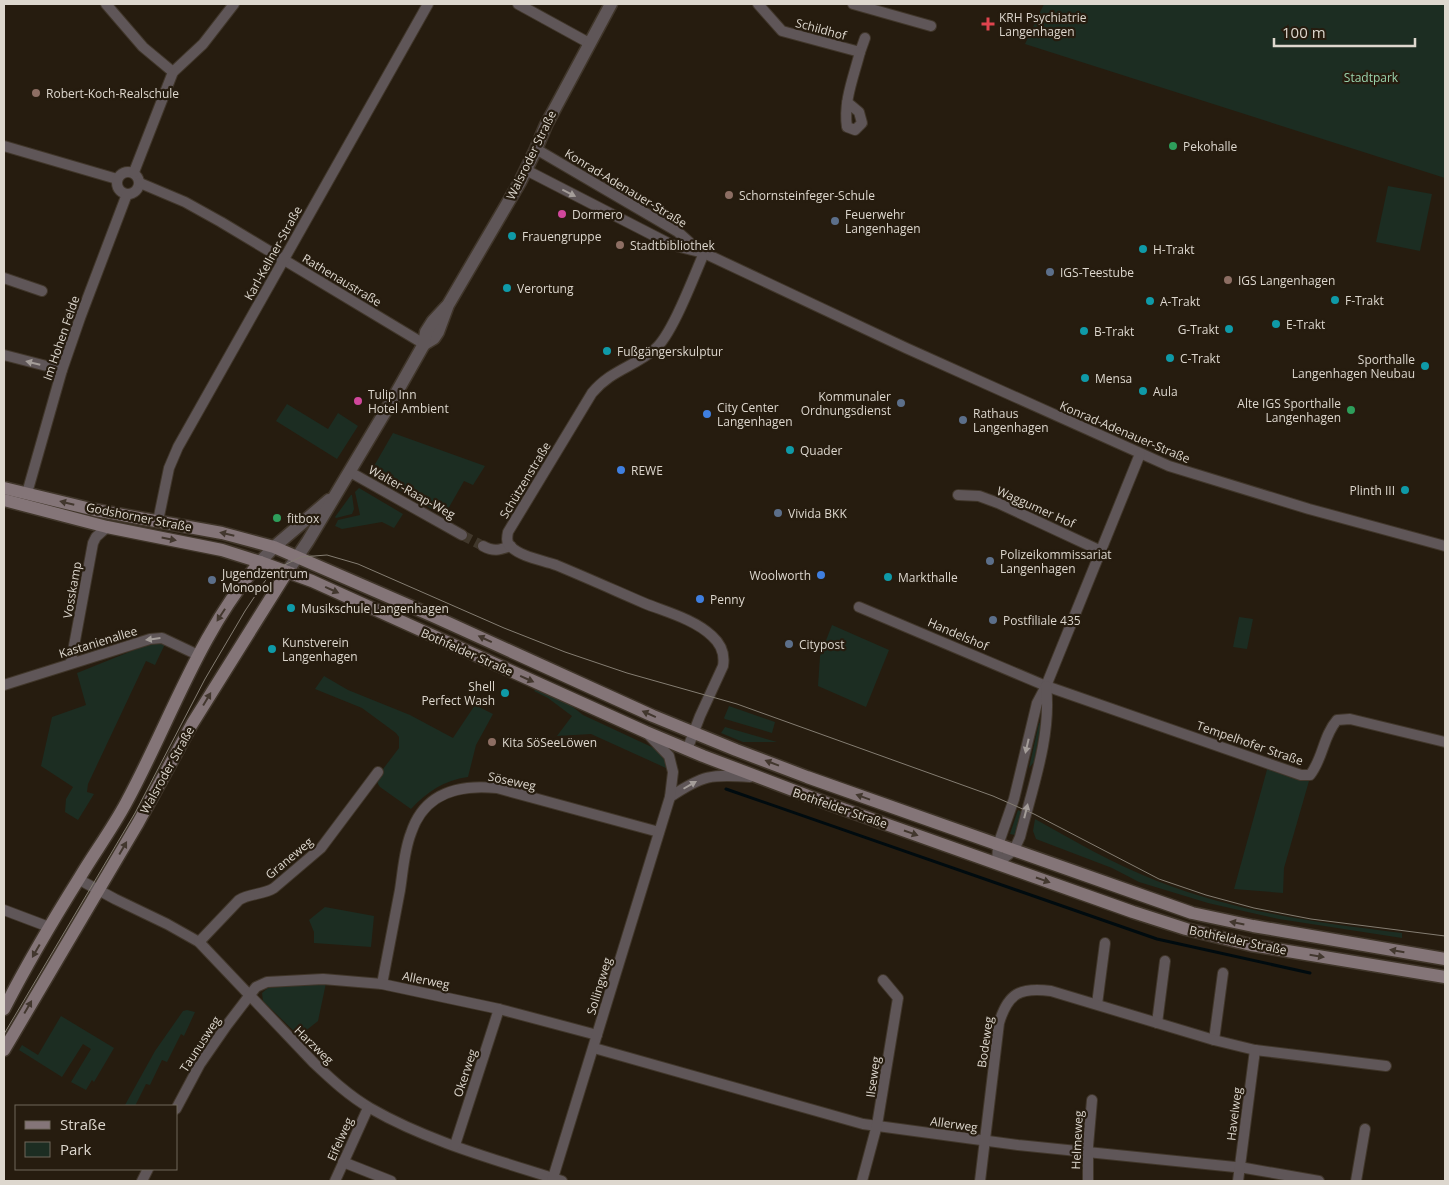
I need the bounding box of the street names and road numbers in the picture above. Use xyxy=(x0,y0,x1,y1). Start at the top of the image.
street label: Schildhof xyxy=(794,14,849,44)
street label: Walsroder Straße xyxy=(502,107,560,202)
street label: Konrad-Adenauer-Straße xyxy=(562,145,691,231)
street label: Karl-Kellner-Straße xyxy=(240,203,306,303)
street label: Rathenaustraße xyxy=(299,250,385,310)
street label: Im Hohen Felde xyxy=(39,293,83,382)
street label: Konrad-Adenauer-Straße xyxy=(1057,397,1193,467)
street label: Schützenstraße xyxy=(495,438,555,522)
street label: Walter-Raap-Weg xyxy=(366,461,459,523)
street label: Waggumer Hof xyxy=(994,482,1079,532)
street label: Godshorner Straße xyxy=(85,498,194,536)
street label: Vosskamp xyxy=(59,560,85,620)
street label: Handelshof xyxy=(925,614,992,655)
street label: Kastanienallee xyxy=(57,622,140,662)
street label: Bothfelder Straße xyxy=(418,624,516,680)
street label: Tempelhofer Straße xyxy=(1194,717,1306,769)
street label: Walsroder Straße xyxy=(136,723,198,817)
street label: Söseweg xyxy=(486,768,538,794)
street label: Bothfelder Straße xyxy=(790,784,890,832)
street label: Graneweg xyxy=(262,833,317,883)
street label: Bothfelder Straße xyxy=(1188,921,1289,959)
street label: Sollingweg xyxy=(582,955,616,1017)
street label: Allerweg xyxy=(401,967,452,993)
street label: Taunusweg xyxy=(176,1012,225,1075)
street label: Bodeweg xyxy=(973,1015,997,1069)
street label: Harzweg xyxy=(291,1022,338,1068)
street label: Okerweg xyxy=(449,1046,481,1099)
street label: Ilseweg xyxy=(862,1055,884,1099)
street label: Havelweg xyxy=(1222,1086,1246,1142)
street label: Helmeweg xyxy=(1067,1110,1087,1170)
street label: Allerweg xyxy=(929,1112,979,1136)
street label: Eifelweg xyxy=(323,1114,357,1163)

